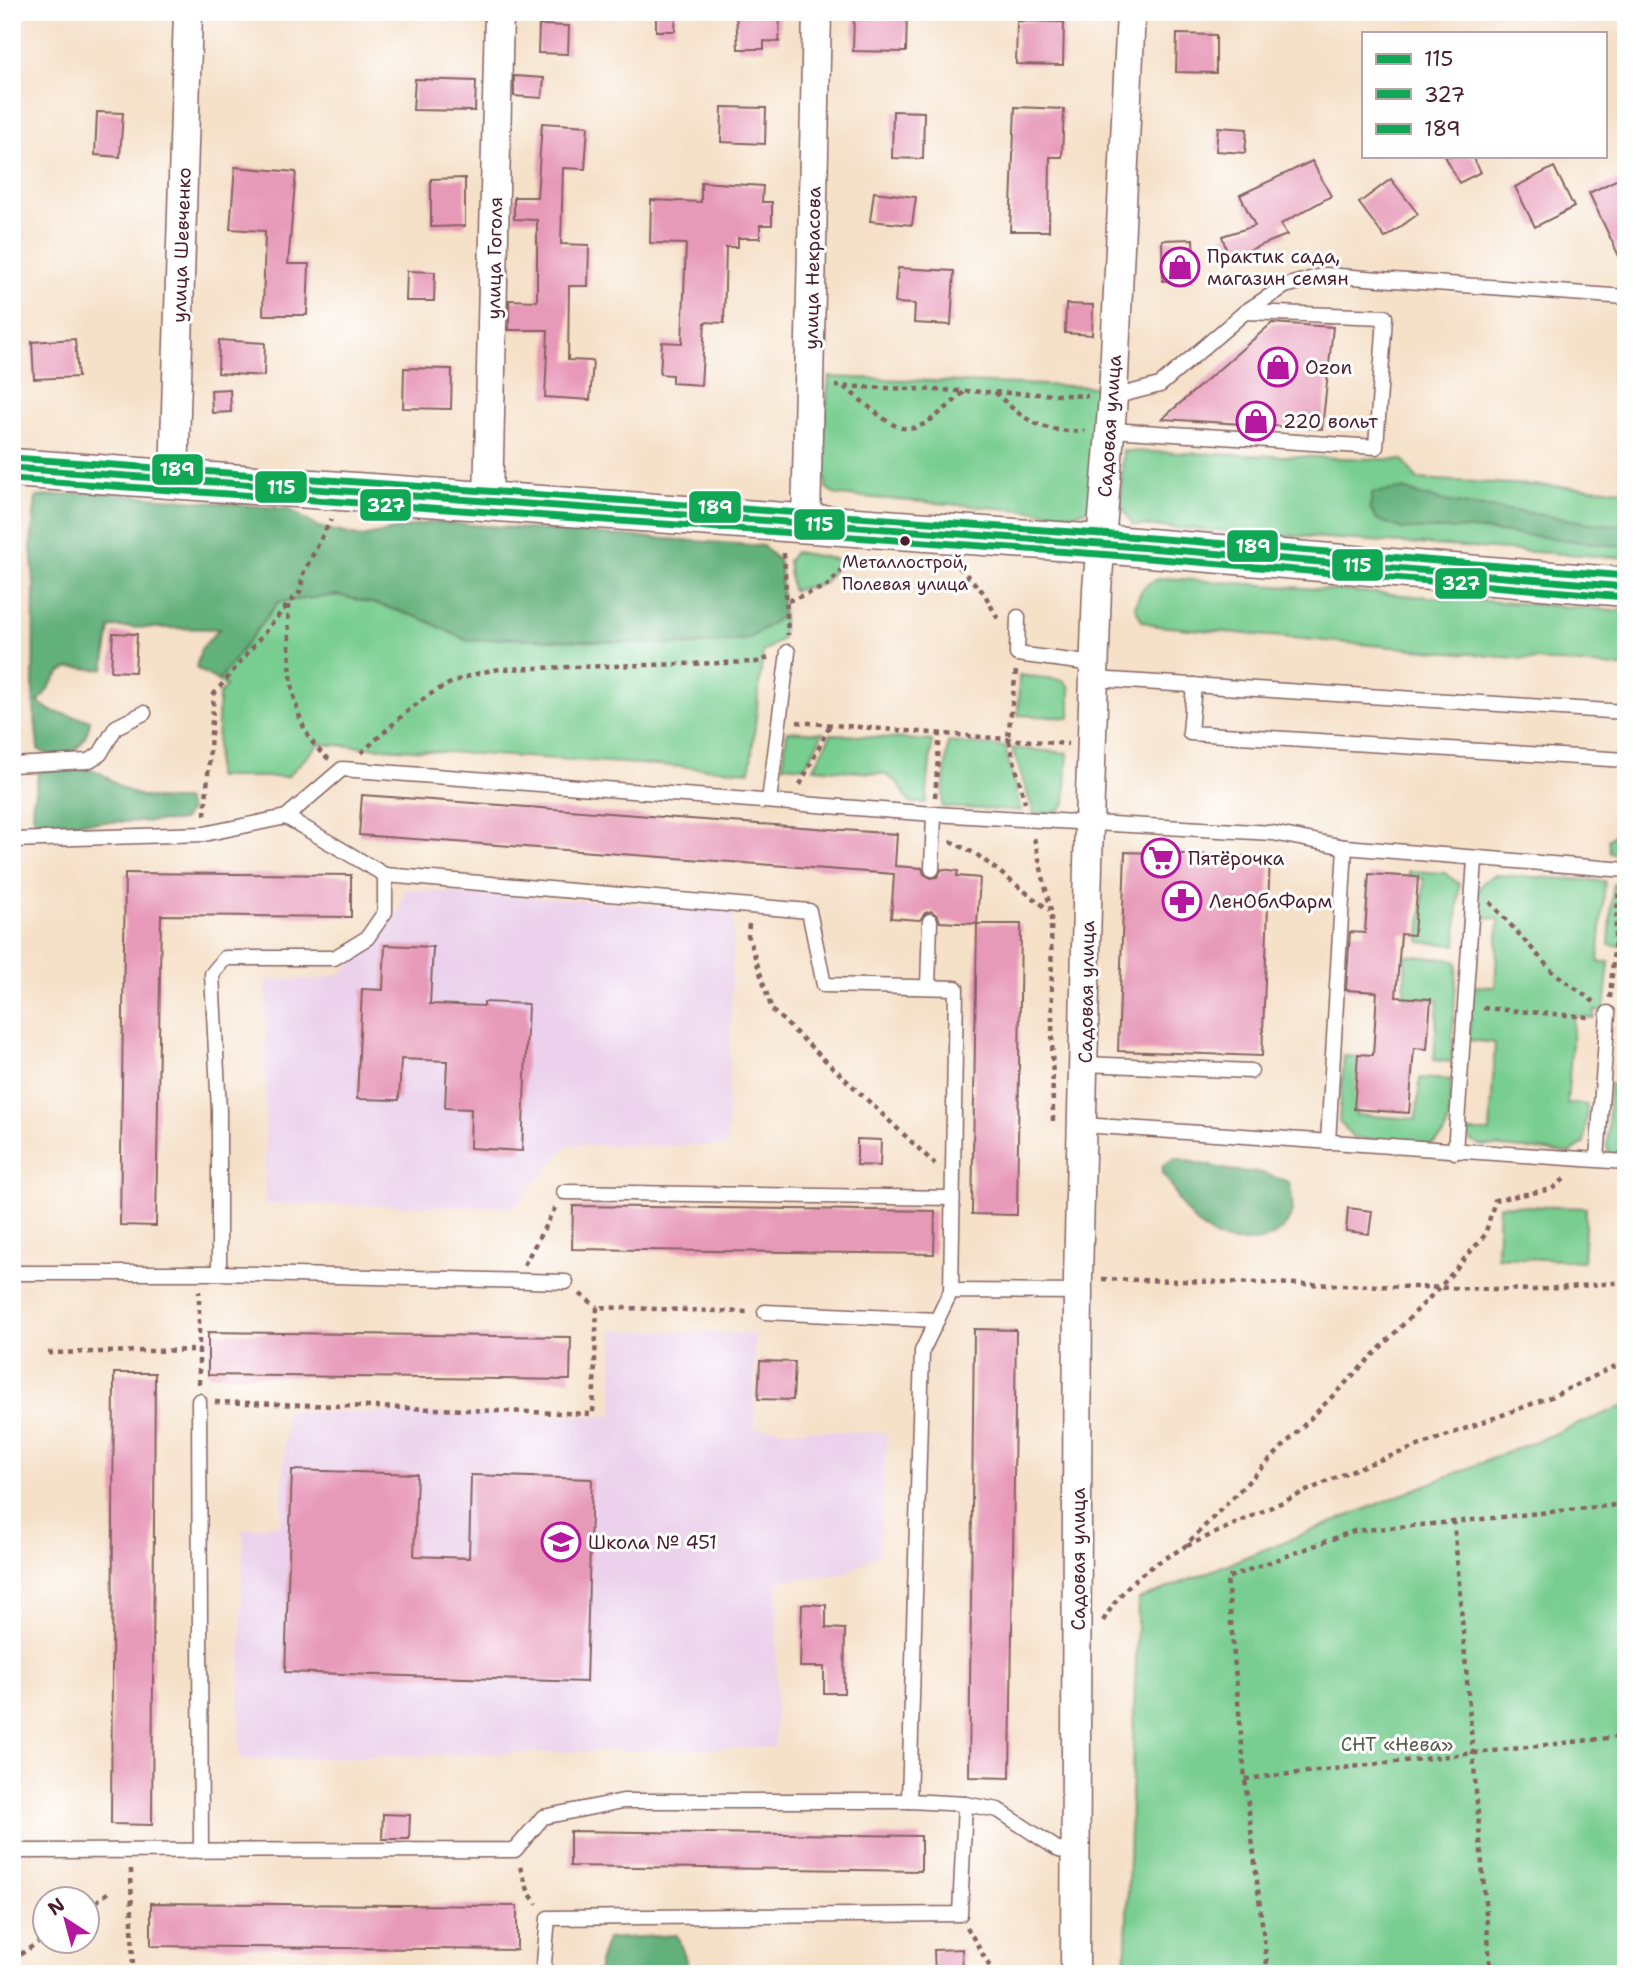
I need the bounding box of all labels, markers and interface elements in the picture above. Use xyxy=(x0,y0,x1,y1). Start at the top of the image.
legend xyxy=(1362,32,1606,158)
text: 115 xyxy=(1424,45,1453,73)
text: 327 xyxy=(1424,81,1465,109)
text: 189 xyxy=(1424,115,1461,143)
street label: улица Шевченко xyxy=(166,167,197,323)
street label: улица Некрасова xyxy=(799,186,826,350)
street label: улица Гоголя xyxy=(481,196,508,320)
place label: Практик сада, магазин семян xyxy=(1207,244,1349,291)
shop icon: Практик сада, магазин семян xyxy=(1159,246,1201,288)
shop icon: Ozon xyxy=(1257,346,1299,388)
street label: Садовая улица xyxy=(1092,354,1127,498)
place label: Ozon xyxy=(1305,355,1352,380)
shop icon: 220 вольт xyxy=(1235,400,1277,442)
place label: 220 вольт xyxy=(1283,409,1378,434)
line badge: 189 xyxy=(151,453,204,486)
text: 189 xyxy=(160,457,194,482)
line badge: 115 xyxy=(254,470,308,504)
text: 115 xyxy=(267,475,295,500)
line badge: 327 xyxy=(359,488,412,522)
line badge: 189 xyxy=(688,490,742,524)
text: 327 xyxy=(367,493,405,518)
text: 189 xyxy=(698,495,732,520)
line badge: 115 xyxy=(793,508,846,541)
text: 115 xyxy=(805,512,833,537)
line badge: 189 xyxy=(1226,529,1279,563)
marker: Металлострой, Полевая улица xyxy=(898,534,912,548)
text: 189 xyxy=(1236,534,1270,559)
line badge: 115 xyxy=(1331,548,1384,582)
place label: Металлострой, Полевая улица xyxy=(842,551,969,595)
text: 115 xyxy=(1343,553,1371,578)
line badge: 327 xyxy=(1434,567,1488,600)
text: 327 xyxy=(1442,571,1480,596)
supermarket icon: Пятёрочка xyxy=(1140,837,1182,879)
place label: Пятёрочка xyxy=(1188,846,1284,871)
pharmacy icon: ЛенОблФарм xyxy=(1161,880,1203,922)
place label: ЛенОблФарм xyxy=(1209,889,1332,914)
street label: Садовая улица xyxy=(1073,920,1100,1064)
street label: Садовая улица xyxy=(1066,1487,1091,1630)
school or university icon: Школа № 451 xyxy=(540,1521,582,1563)
place label: Школа № 451 xyxy=(588,1530,717,1555)
park label: СНТ «Нева» xyxy=(1341,1732,1453,1757)
north arrow xyxy=(32,1884,102,1954)
text: N xyxy=(43,1892,70,1921)

